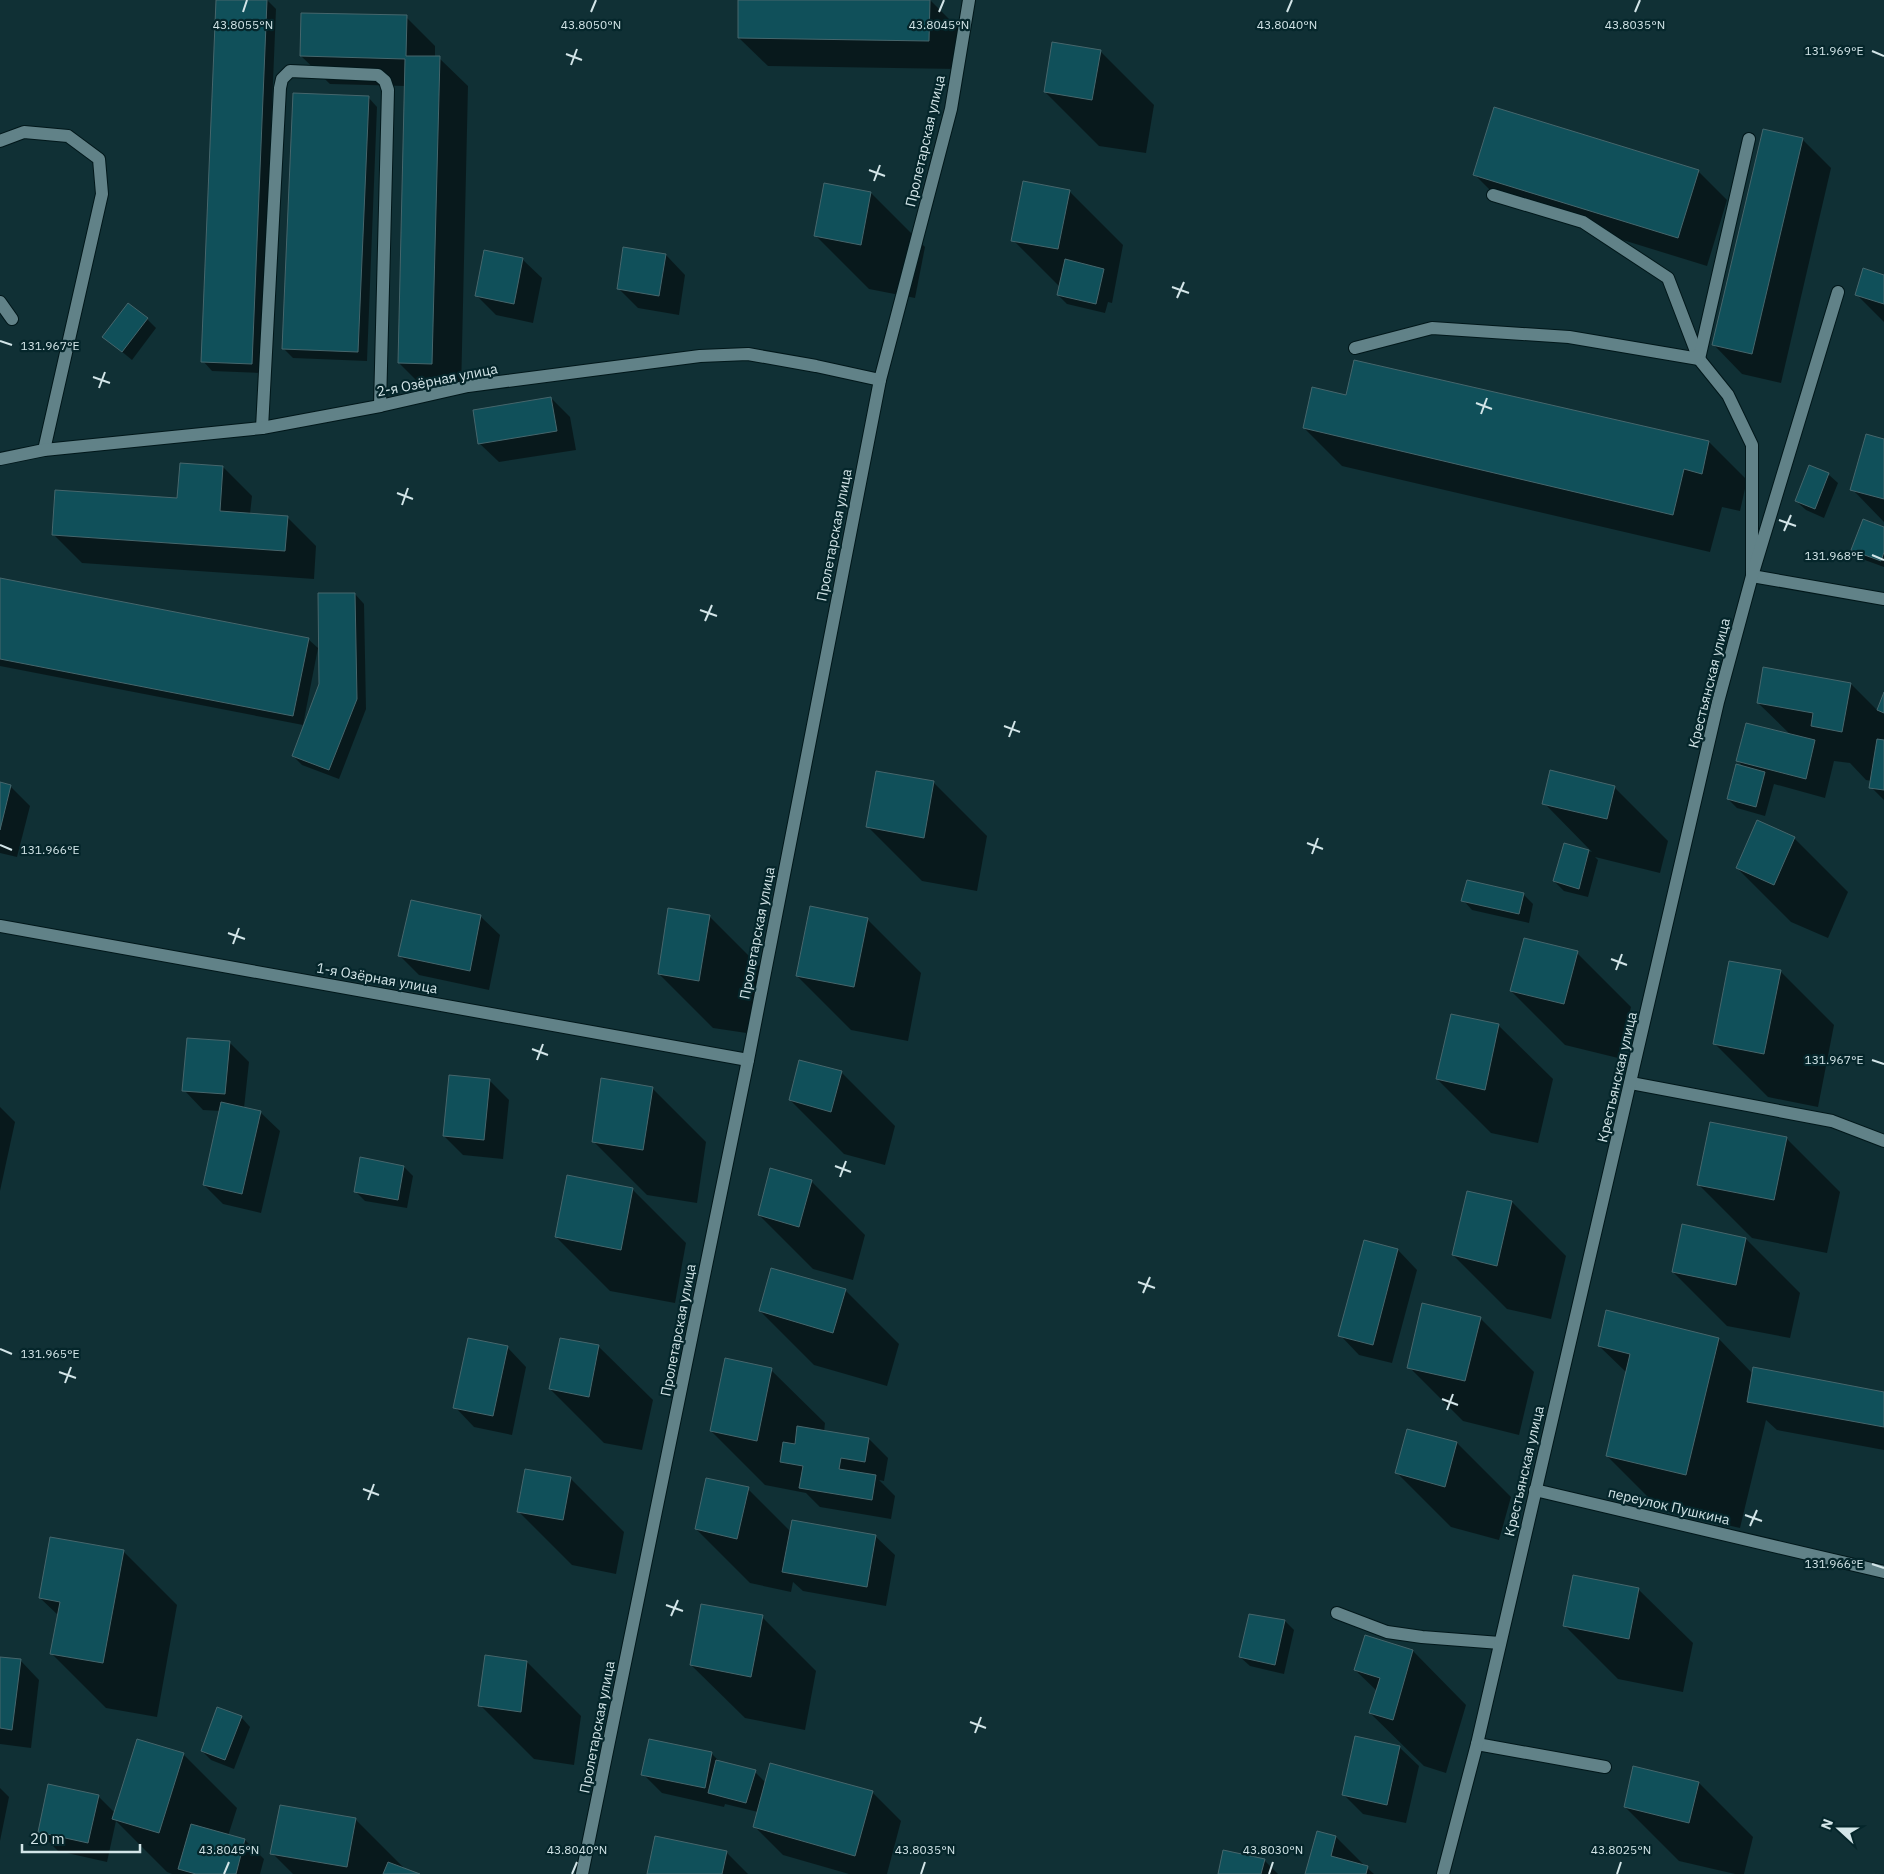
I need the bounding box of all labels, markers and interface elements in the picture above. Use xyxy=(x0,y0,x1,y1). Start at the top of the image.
text: 43.8055°N xyxy=(213,17,273,32)
text: 43.8050°N xyxy=(561,17,621,32)
text: 43.8045°N xyxy=(909,17,969,32)
text: 43.8040°N xyxy=(1257,17,1317,32)
text: 43.8035°N xyxy=(1605,17,1665,32)
text: 131.969°E xyxy=(1804,43,1864,58)
street label: Пролетарская улица xyxy=(901,73,949,209)
text: 131.967°E xyxy=(20,338,80,353)
street label: 2-я Озёрная улица xyxy=(375,359,499,401)
street label: Пролетарская улица xyxy=(812,467,856,603)
text: 131.968°E xyxy=(1804,548,1864,563)
street label: Крестьянская улица xyxy=(1684,616,1734,750)
text: 131.966°E xyxy=(20,842,80,857)
street label: Пролетарская улица xyxy=(735,865,779,1001)
street label: 1-я Озёрная улица xyxy=(315,958,440,998)
street label: Крестьянская улица xyxy=(1593,1009,1641,1144)
text: 131.967°E xyxy=(1804,1052,1864,1067)
street label: Пролетарская улица xyxy=(656,1262,700,1398)
text: 131.965°E xyxy=(20,1346,80,1361)
street label: Крестьянская улица xyxy=(1500,1403,1548,1538)
street label: переулок Пушкина xyxy=(1606,1483,1732,1529)
text: 131.966°E xyxy=(1804,1556,1864,1571)
street label: Пролетарская улица xyxy=(575,1659,619,1795)
north arrow xyxy=(1814,1804,1864,1854)
text: N xyxy=(1817,1816,1837,1832)
scale bar xyxy=(22,1822,140,1854)
text: 20 m xyxy=(30,1829,65,1848)
text: 43.8045°N xyxy=(199,1842,259,1857)
text: 43.8040°N xyxy=(547,1842,607,1857)
text: 43.8035°N xyxy=(895,1842,955,1857)
text: 43.8030°N xyxy=(1243,1842,1303,1857)
text: 43.8025°N xyxy=(1591,1842,1651,1857)

